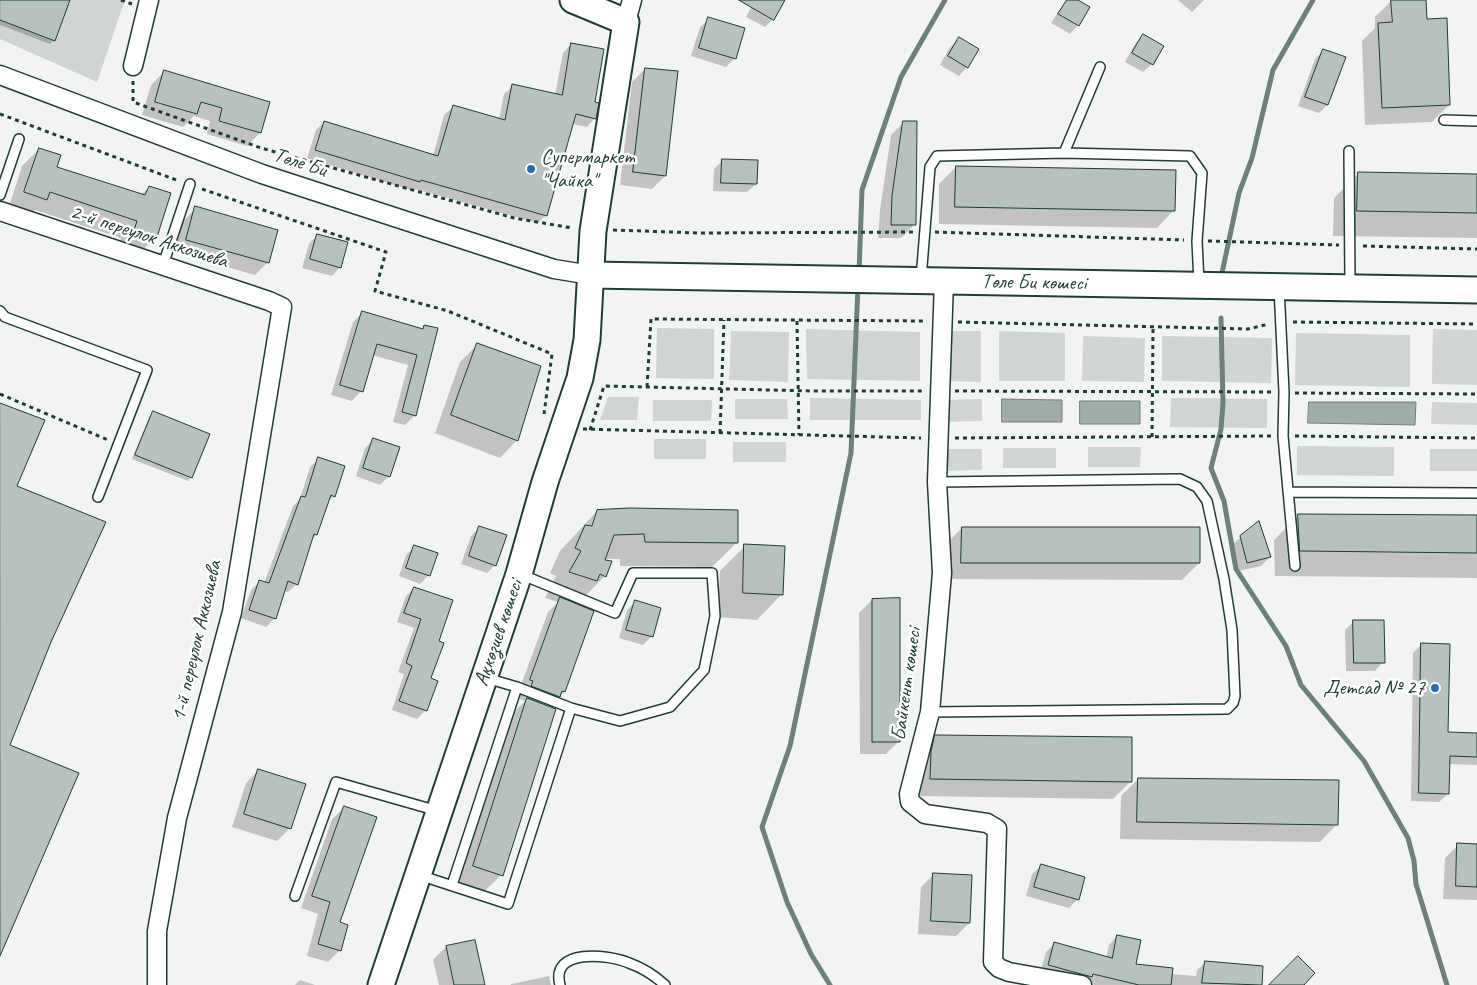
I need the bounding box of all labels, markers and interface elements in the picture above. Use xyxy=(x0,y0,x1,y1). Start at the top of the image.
street label: Төле Би xyxy=(270,143,330,183)
place label: Супермаркет "Чайка" xyxy=(541,144,635,194)
marker: Супермаркет "Чайка" xyxy=(525,163,537,175)
street label: 2-й переулок Аккозиева xyxy=(67,200,231,274)
street label: Төле Би көшесі xyxy=(981,269,1087,297)
street label: 1-й переулок Аккозиева xyxy=(166,558,228,724)
street label: Ақкөзиев көшесі xyxy=(469,576,529,690)
street label: Байкент көшесі xyxy=(887,626,927,742)
place label: Детсад № 27 xyxy=(1323,675,1425,701)
marker: Детсад № 27 xyxy=(1429,682,1441,694)

